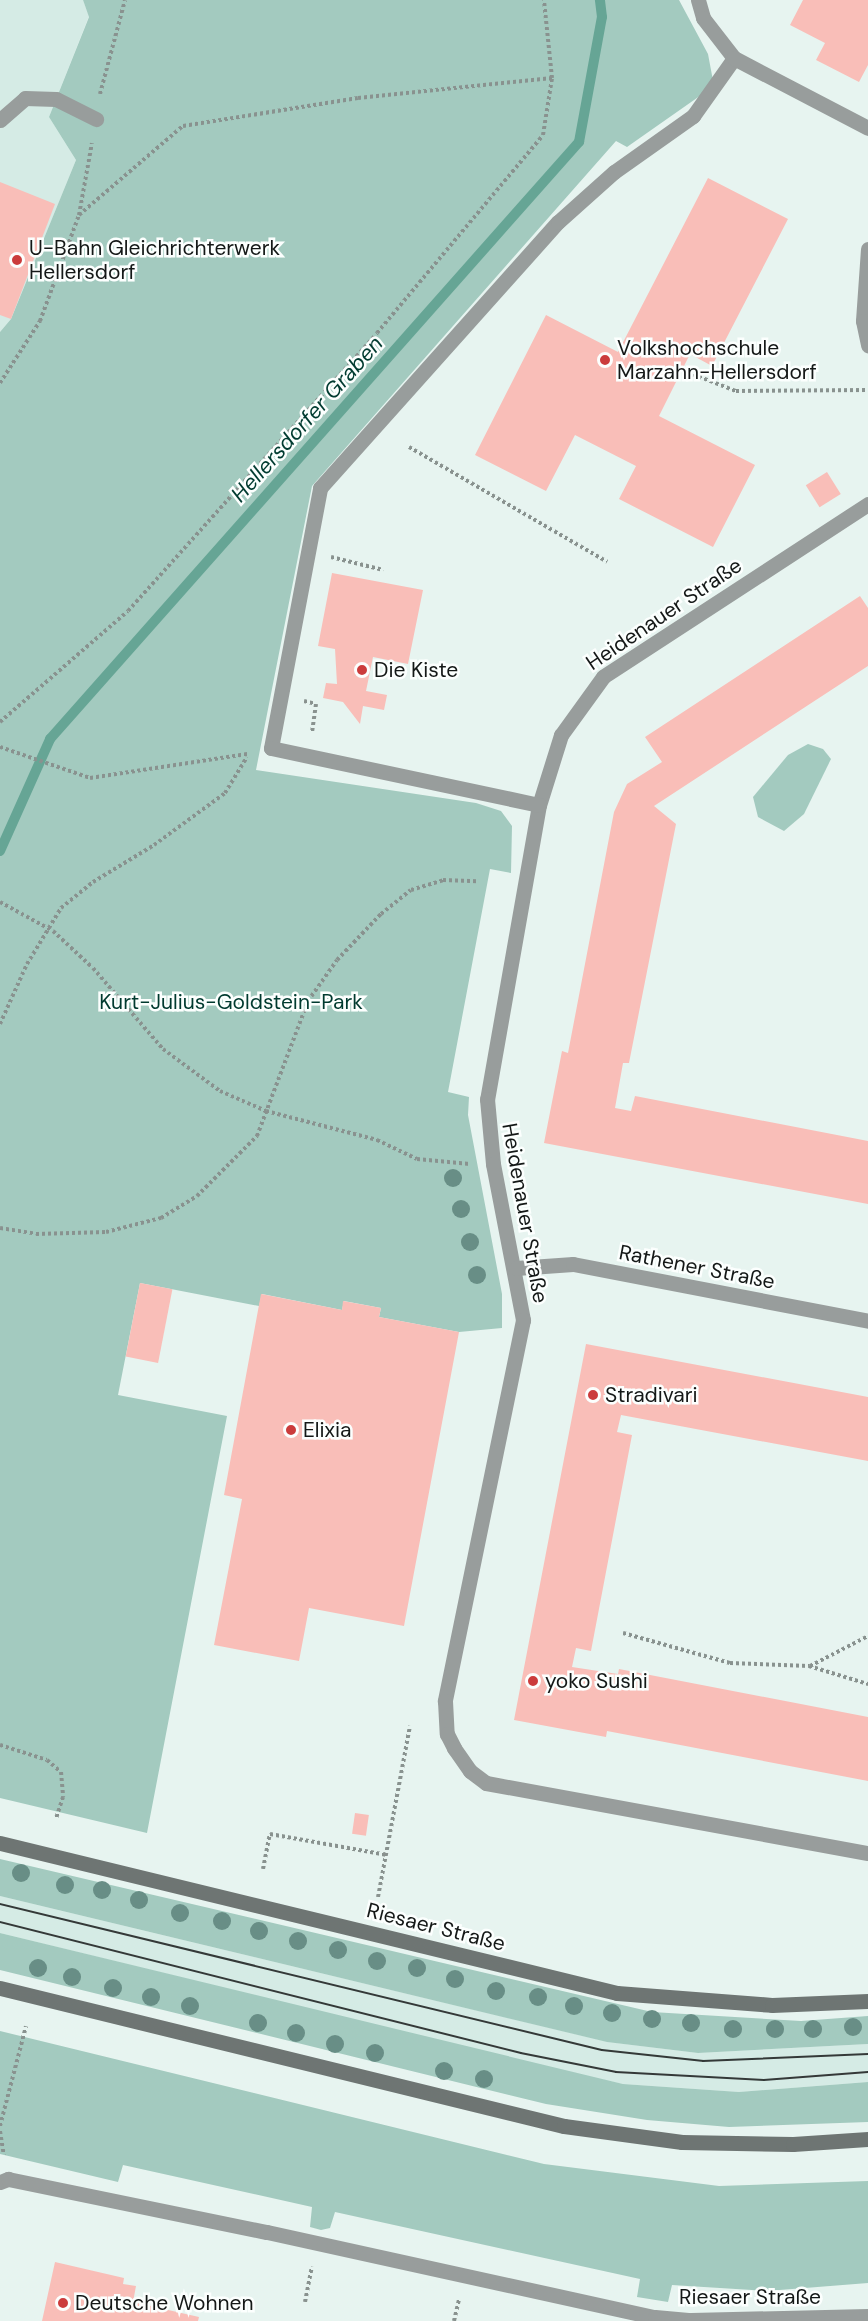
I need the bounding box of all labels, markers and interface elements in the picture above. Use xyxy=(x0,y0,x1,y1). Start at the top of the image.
place label: U-Bahn Gleichrichterwerk Hellersdorf xyxy=(29,235,280,285)
marker: U-Bahn Gleichrichterwerk Hellersdorf xyxy=(10,253,24,267)
water label: Hellersdorfer Graben xyxy=(226,331,388,507)
place label: Volkshochschule Marzahn-Hellersdorf xyxy=(617,335,817,385)
marker: Volkshochschule Marzahn-Hellersdorf xyxy=(598,353,612,367)
street label: Heidenauer Straße xyxy=(581,553,747,675)
place label: Die Kiste xyxy=(374,657,458,683)
marker: Die Kiste xyxy=(355,663,369,677)
park label: Kurt-Julius-Goldstein-Park xyxy=(99,989,363,1015)
street label: Heidenauer Straße xyxy=(497,1121,553,1305)
street label: Rathener Straße xyxy=(617,1240,777,1294)
place label: Stradivari xyxy=(605,1382,698,1408)
marker: Stradivari xyxy=(586,1388,600,1402)
place label: Elixia xyxy=(303,1417,351,1443)
marker: Elixia xyxy=(284,1423,298,1437)
place label: yoko Sushi xyxy=(545,1668,648,1694)
marker: yoko Sushi xyxy=(526,1674,540,1688)
street label: Riesaer Straße xyxy=(364,1898,508,1956)
street label: Riesaer Straße xyxy=(679,2284,821,2310)
place label: Deutsche Wohnen xyxy=(75,2290,254,2316)
marker: Deutsche Wohnen xyxy=(56,2296,70,2310)

